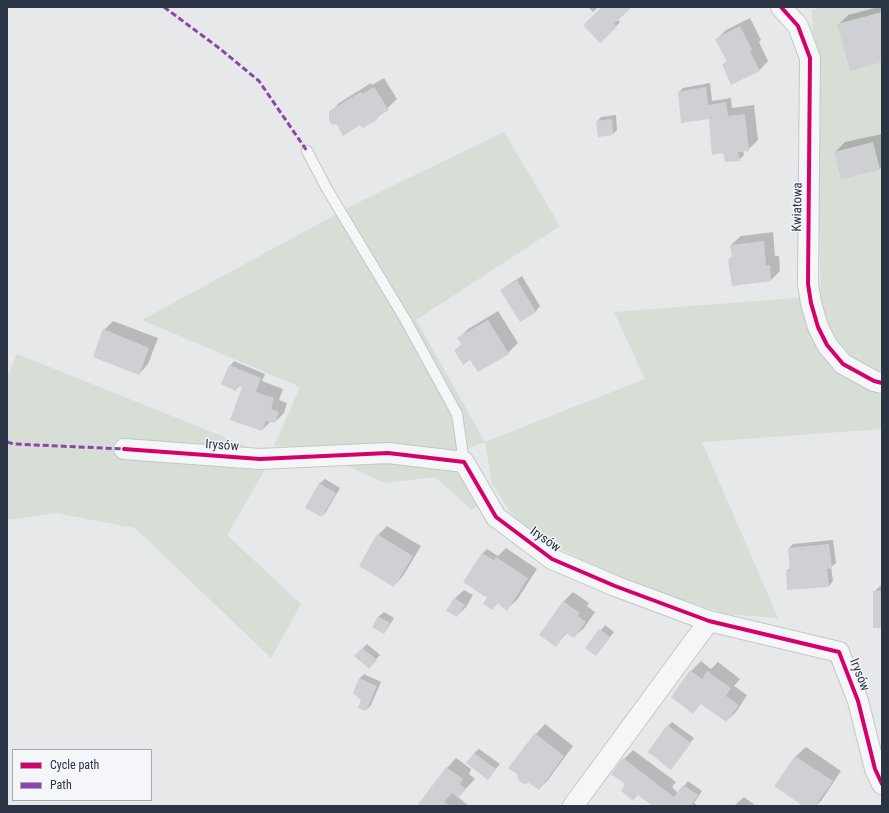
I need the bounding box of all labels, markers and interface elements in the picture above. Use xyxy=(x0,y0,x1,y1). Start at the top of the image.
street label: Kwiatowa xyxy=(790,182,806,232)
street label: Irysów xyxy=(205,437,239,455)
street label: Irysów xyxy=(527,524,563,556)
street label: Irysów xyxy=(845,656,873,694)
legend xyxy=(12,749,152,801)
text: Cycle path xyxy=(50,758,99,772)
text: Path xyxy=(50,778,72,792)

